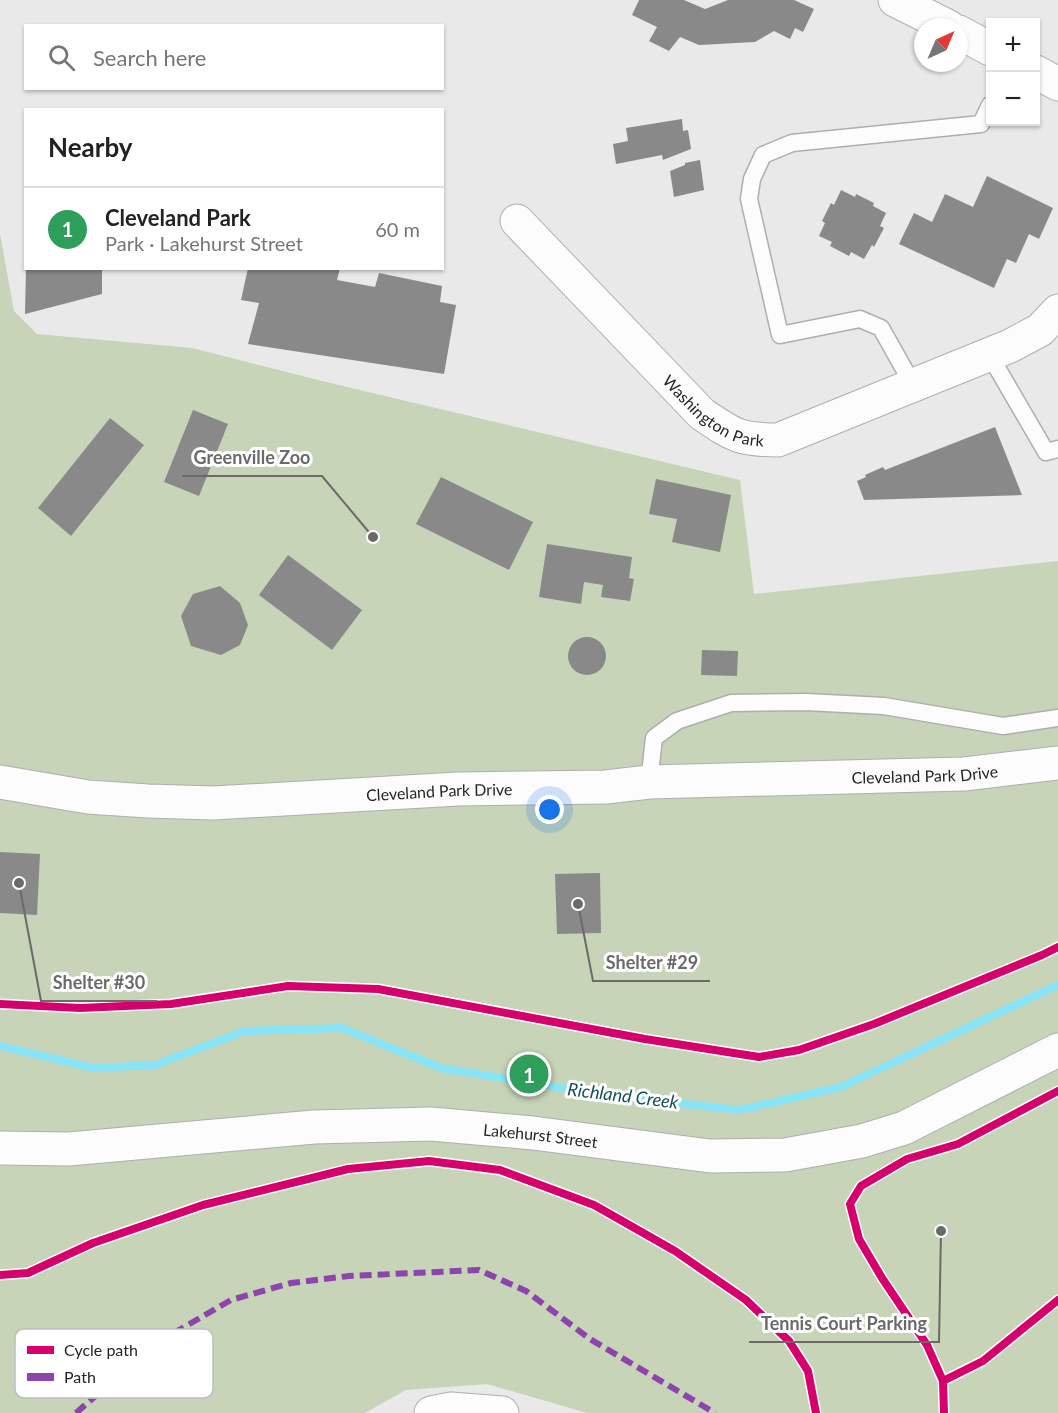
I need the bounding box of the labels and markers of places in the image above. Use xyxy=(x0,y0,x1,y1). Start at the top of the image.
callout: Greenville Zoo xyxy=(182,440,322,476)
callout: Shelter #29 xyxy=(593,945,710,981)
callout: Shelter #30 xyxy=(41,965,157,1001)
pin: 1 xyxy=(510,1052,548,1096)
callout: Tennis Court Parking xyxy=(749,1306,939,1342)

